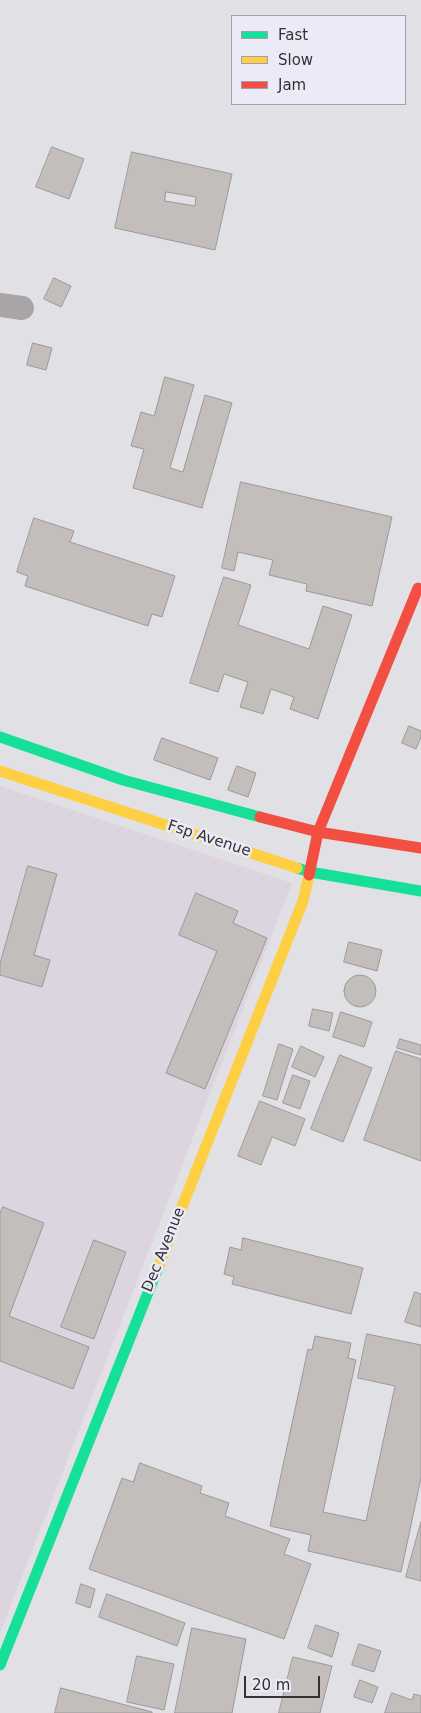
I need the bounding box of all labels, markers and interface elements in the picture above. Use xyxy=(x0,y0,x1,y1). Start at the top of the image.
legend xyxy=(231,15,406,105)
text: Fast xyxy=(278,26,308,44)
text: Slow xyxy=(278,51,313,69)
text: Jam xyxy=(278,76,306,94)
street label: Fsp Avenue xyxy=(165,817,253,861)
street label: Dec Avenue xyxy=(139,1205,189,1295)
scale bar xyxy=(246,1666,322,1698)
text: 20 m xyxy=(252,1676,290,1694)

